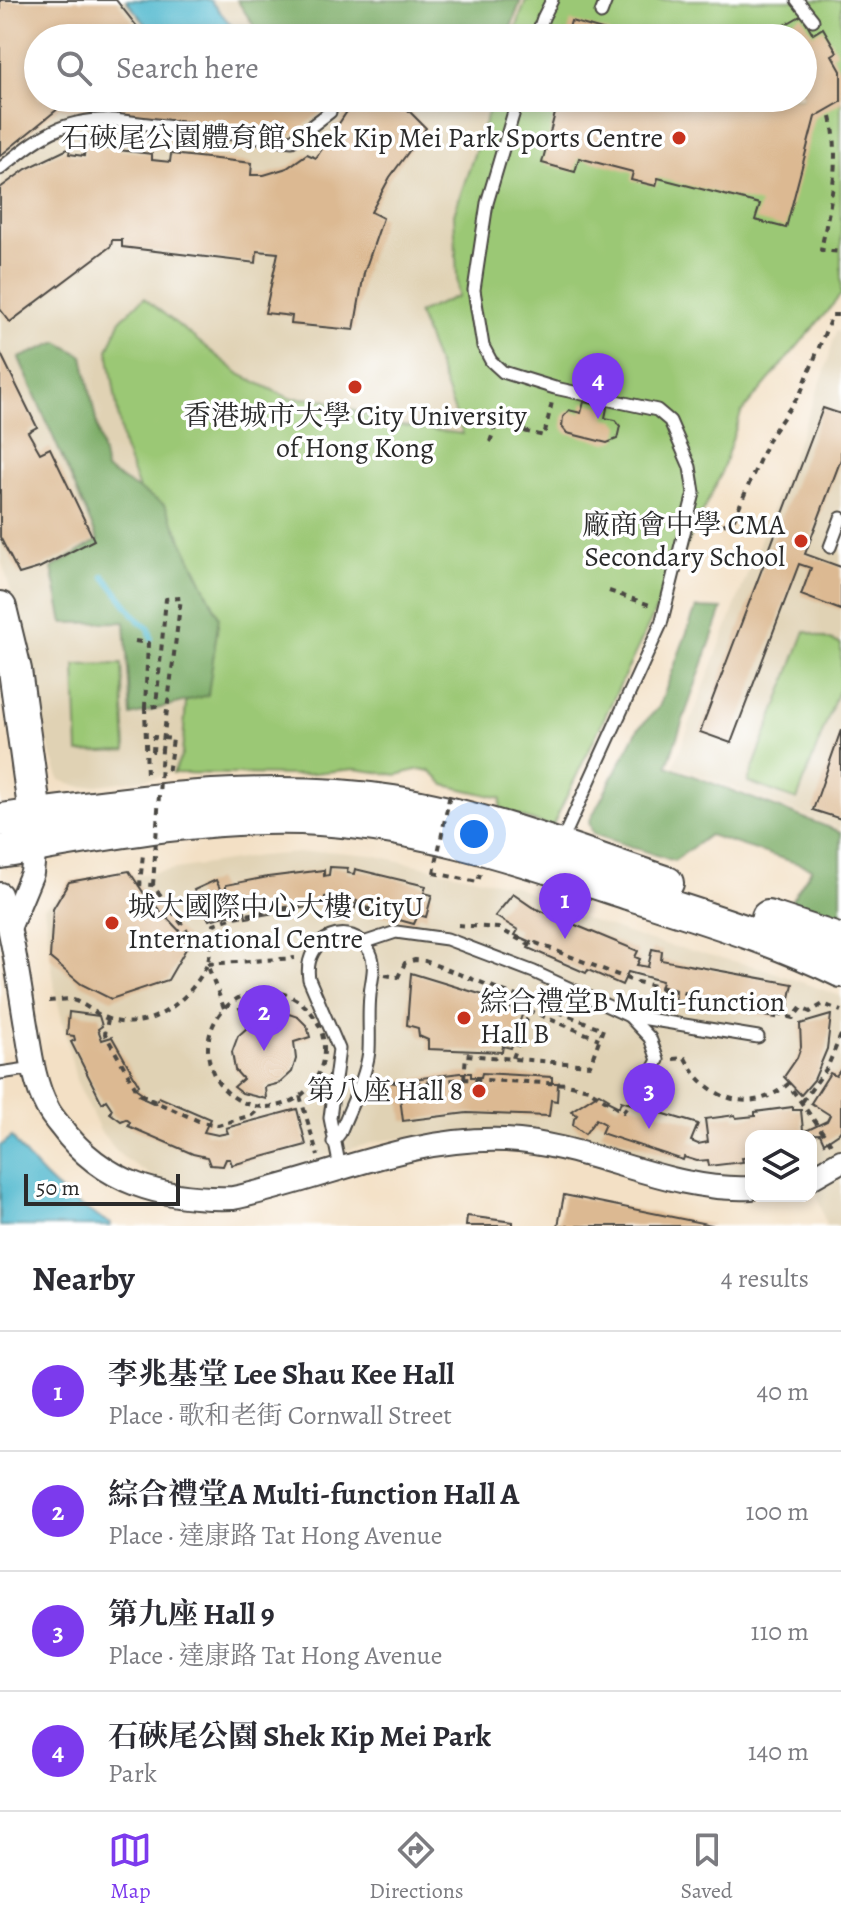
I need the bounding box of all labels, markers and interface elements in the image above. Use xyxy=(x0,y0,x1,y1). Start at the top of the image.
search box xyxy=(24,24,817,112)
icon: search xyxy=(52,46,96,90)
text: Search here xyxy=(116,48,259,88)
place label: 石硤尾公園體育館 Shek Kip Mei Park Sports Centre xyxy=(61,119,663,157)
marker: 石硤尾公園體育館 Shek Kip Mei Park Sports Centre xyxy=(670,129,688,147)
pin: 4 xyxy=(572,353,624,419)
marker: 香港城市大學 City University of Hong Kong xyxy=(346,378,364,396)
place label: 香港城市大學 City University of Hong Kong xyxy=(183,397,527,467)
place label: 廠商會中學 CMA Secondary School xyxy=(582,506,786,576)
marker: 廠商會中學 CMA Secondary School xyxy=(792,532,810,550)
your location xyxy=(454,814,494,854)
pin: 1 xyxy=(539,873,591,939)
place label: 城大國際中心大樓 CityU International Centre xyxy=(128,888,423,958)
marker: 城大國際中心大樓 CityU International Centre xyxy=(103,914,121,932)
place label: 綜合禮堂B Multi-function Hall B xyxy=(480,983,785,1053)
pin: 2 xyxy=(238,985,290,1051)
marker: 綜合禮堂B Multi-function Hall B xyxy=(455,1009,473,1027)
pin: 3 xyxy=(623,1063,675,1129)
place label: 第八座 Hall 8 xyxy=(307,1072,463,1110)
marker: 第八座 Hall 8 xyxy=(470,1082,488,1100)
map controls xyxy=(745,1130,817,1202)
button: layers xyxy=(745,1130,817,1202)
scale bar xyxy=(24,1170,180,1206)
text: 50 m xyxy=(36,1173,80,1203)
text: Nearby xyxy=(32,1255,135,1302)
text: 4 results xyxy=(721,1261,809,1296)
text: 李兆基堂 Lee Shau Kee Hall xyxy=(108,1354,454,1394)
text: 1 xyxy=(53,1374,63,1409)
text: 40 m xyxy=(757,1374,809,1409)
text: Place · 歌和老街 Cornwall Street xyxy=(108,1398,452,1433)
text: 綜合禮堂A Multi-function Hall A xyxy=(108,1474,519,1514)
text: 2 xyxy=(52,1494,64,1529)
text: 100 m xyxy=(746,1494,809,1529)
text: Place · 達康路 Tat Hong Avenue xyxy=(108,1518,442,1553)
text: 第九座 Hall 9 xyxy=(108,1594,275,1634)
text: 3 xyxy=(52,1614,64,1649)
text: 110 m xyxy=(751,1614,809,1649)
text: Place · 達康路 Tat Hong Avenue xyxy=(108,1638,442,1673)
text: 石硤尾公園 Shek Kip Mei Park xyxy=(108,1716,491,1756)
text: 4 xyxy=(52,1734,64,1769)
text: 140 m xyxy=(748,1734,809,1769)
text: Park xyxy=(108,1756,157,1791)
tab: Map xyxy=(108,1828,152,1906)
tab: Directions xyxy=(369,1828,464,1906)
tab: Saved xyxy=(680,1828,733,1906)

